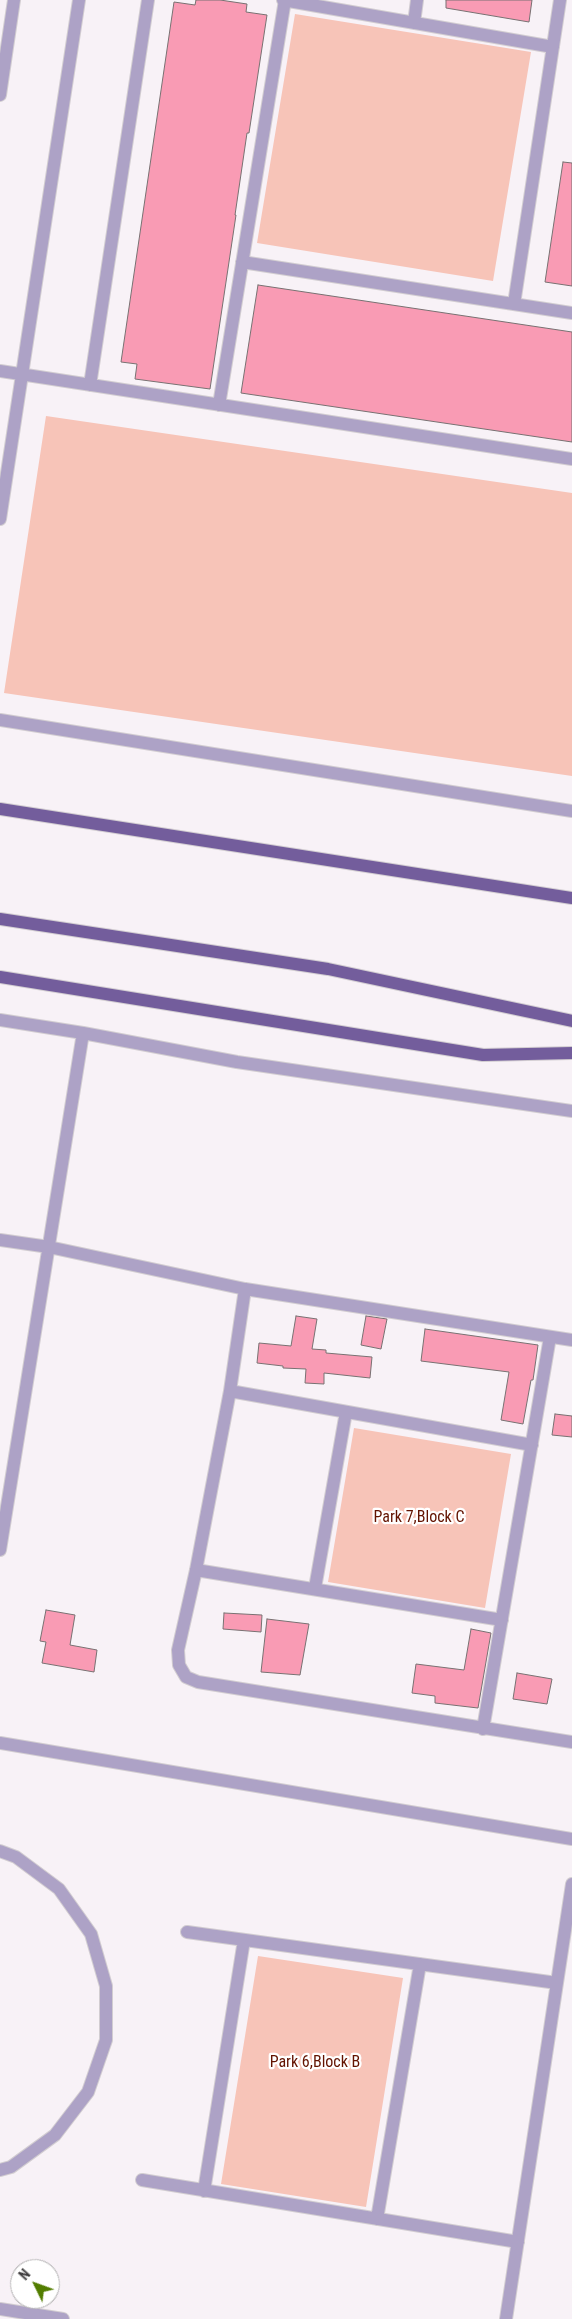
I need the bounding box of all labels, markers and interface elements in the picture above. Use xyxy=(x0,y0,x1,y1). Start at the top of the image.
park label: Park 7,Block C xyxy=(373,1508,465,1528)
park label: Park 6,Block B xyxy=(270,2053,360,2073)
north arrow xyxy=(10,2259,60,2309)
text: N xyxy=(16,2266,33,2283)

